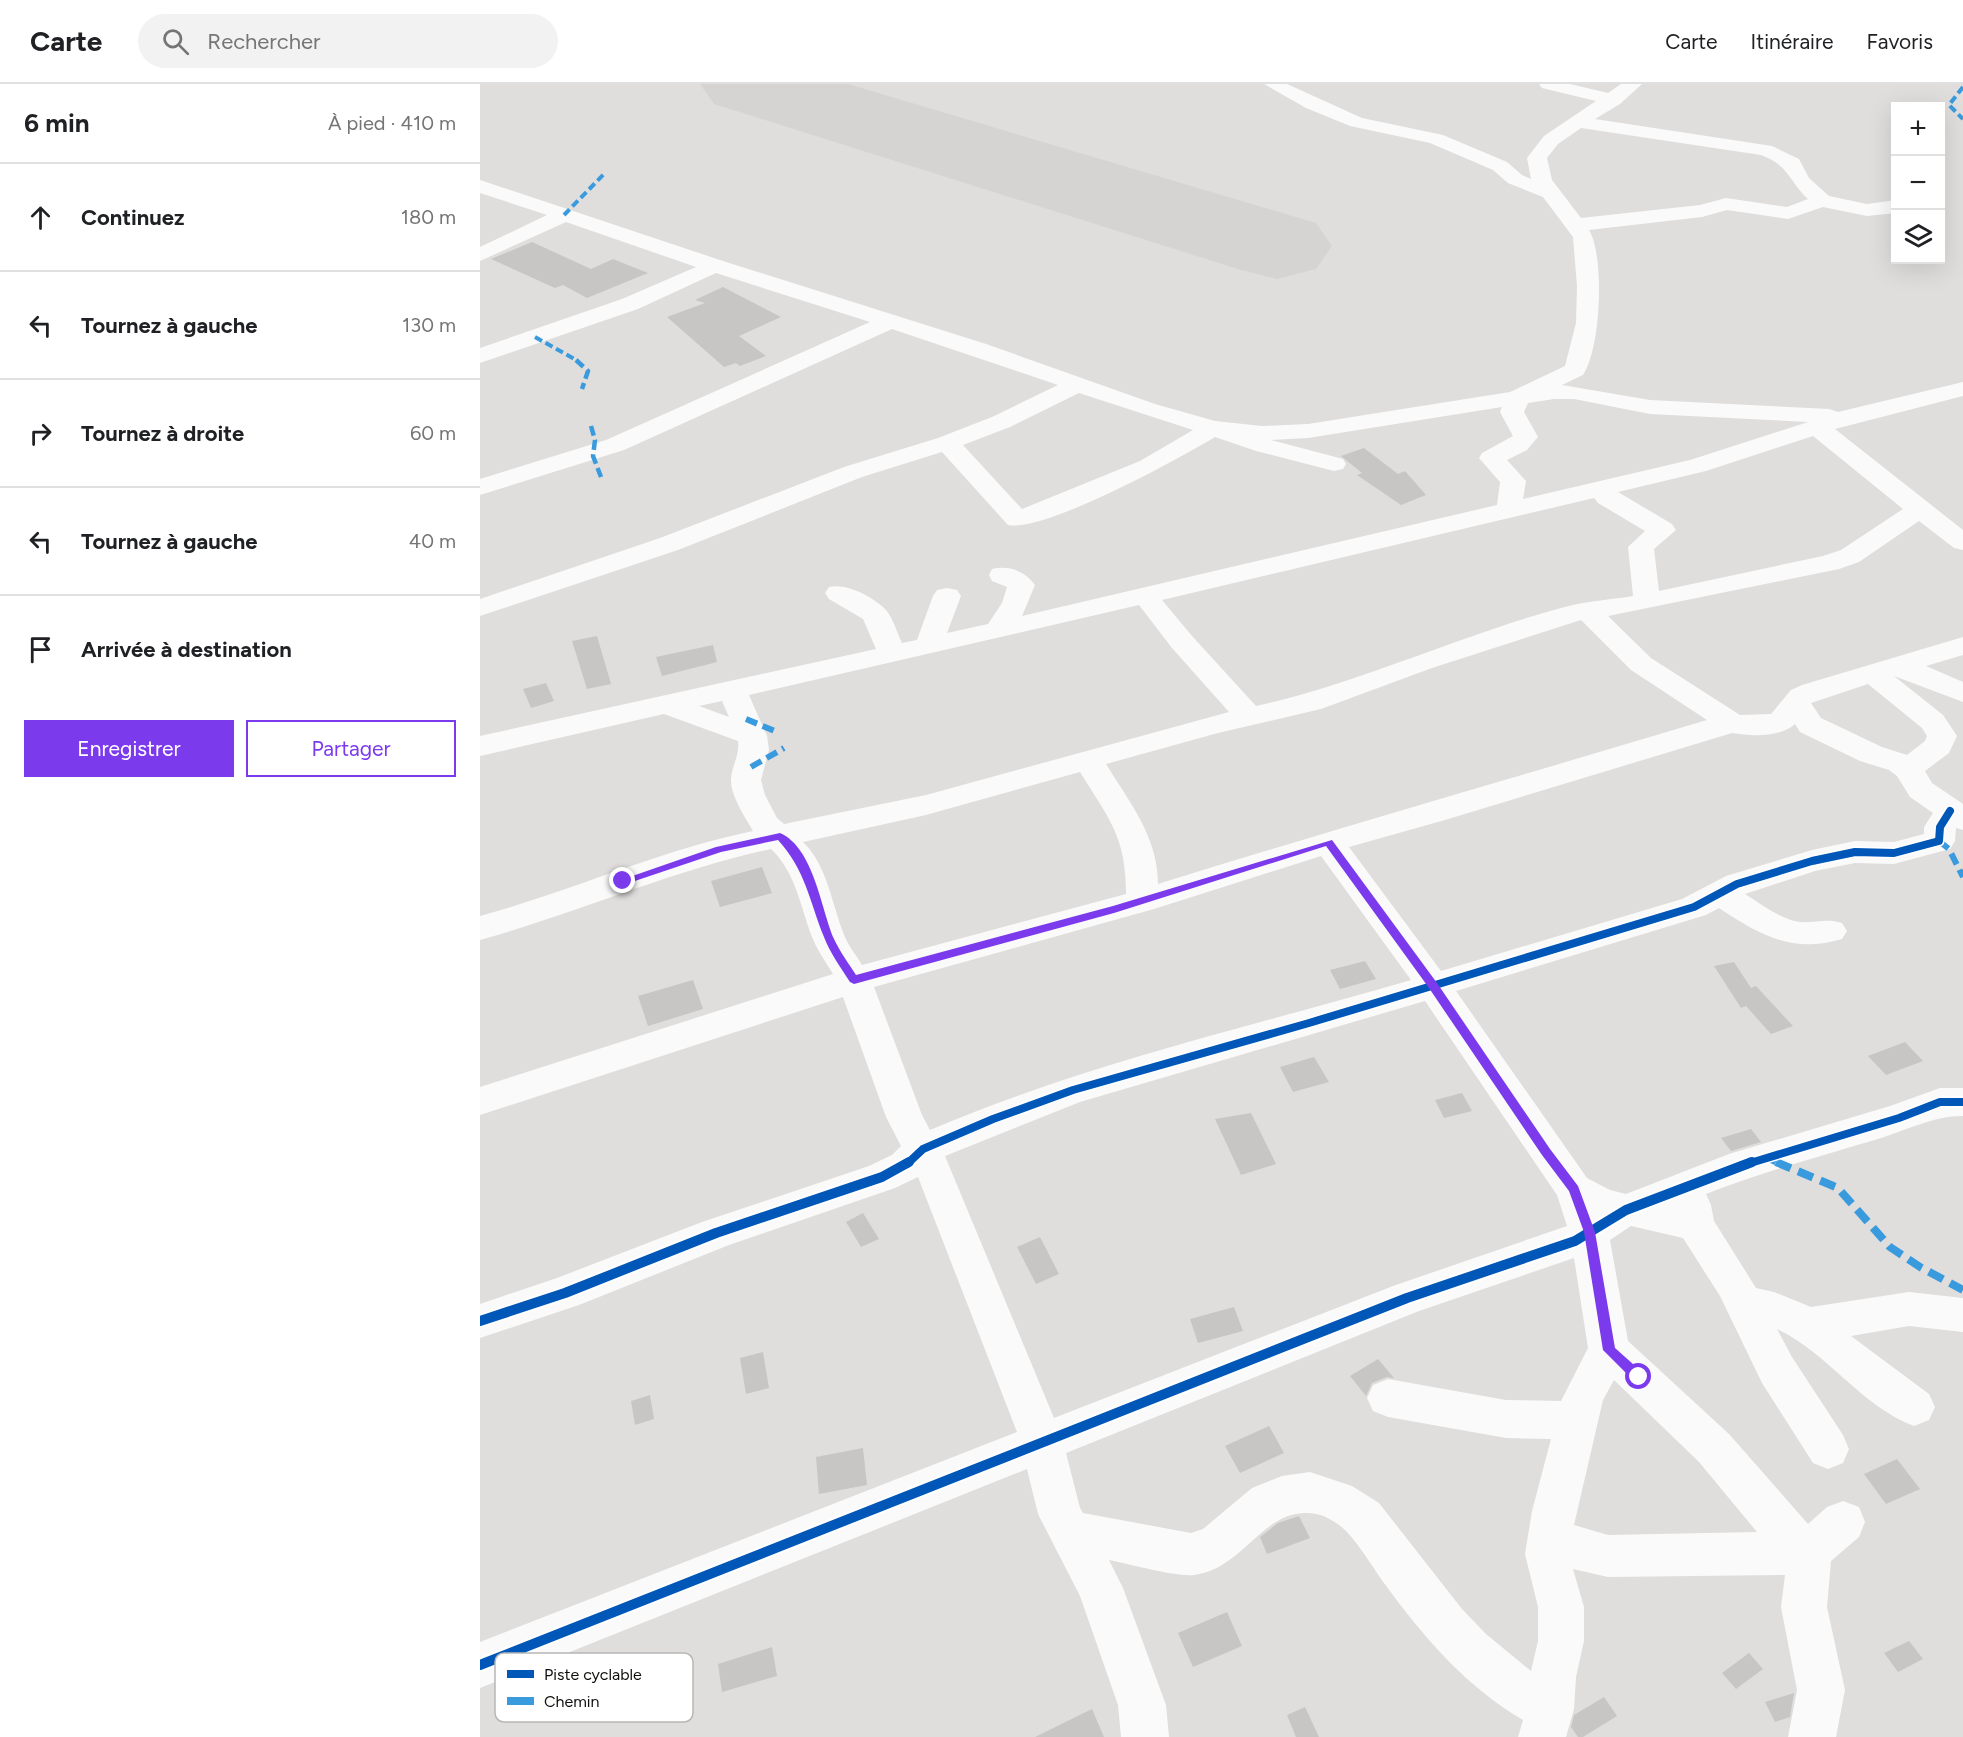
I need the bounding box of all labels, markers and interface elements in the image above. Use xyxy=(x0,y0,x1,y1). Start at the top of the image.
search box xyxy=(138,14,558,68)
text: Carte xyxy=(30,24,102,58)
icon: search xyxy=(159,25,192,58)
text: Rechercher xyxy=(207,28,320,55)
text: Carte xyxy=(1665,29,1718,54)
text: Itinéraire xyxy=(1751,29,1834,54)
text: Favoris xyxy=(1867,29,1933,54)
map controls xyxy=(1891,102,1945,264)
button: + xyxy=(1891,102,1945,156)
text: 6 min xyxy=(24,107,90,139)
text: À pied · 410 m xyxy=(328,111,456,135)
button: − xyxy=(1891,156,1945,210)
icon: ahead xyxy=(24,201,57,234)
text: Continuez xyxy=(81,204,185,231)
text: 180 m xyxy=(401,205,456,229)
button: layers xyxy=(1891,210,1945,264)
icon: left xyxy=(24,309,57,342)
text: Tournez à gauche xyxy=(81,312,257,339)
text: 130 m xyxy=(402,313,456,337)
icon: right xyxy=(24,417,57,450)
text: Tournez à droite xyxy=(81,420,244,447)
text: 60 m xyxy=(410,421,456,445)
icon: left xyxy=(24,525,57,558)
text: Tournez à gauche xyxy=(81,528,257,555)
text: 40 m xyxy=(409,529,456,553)
icon: arrive xyxy=(24,633,57,666)
text: Arrivée à destination xyxy=(81,636,292,663)
button: Enregistrer xyxy=(24,720,234,777)
button: Partager xyxy=(246,720,456,777)
route end xyxy=(609,867,635,893)
route start xyxy=(1625,1363,1651,1389)
legend xyxy=(495,1653,693,1722)
text: Piste cyclable xyxy=(544,1665,642,1684)
text: Chemin xyxy=(544,1692,600,1711)

